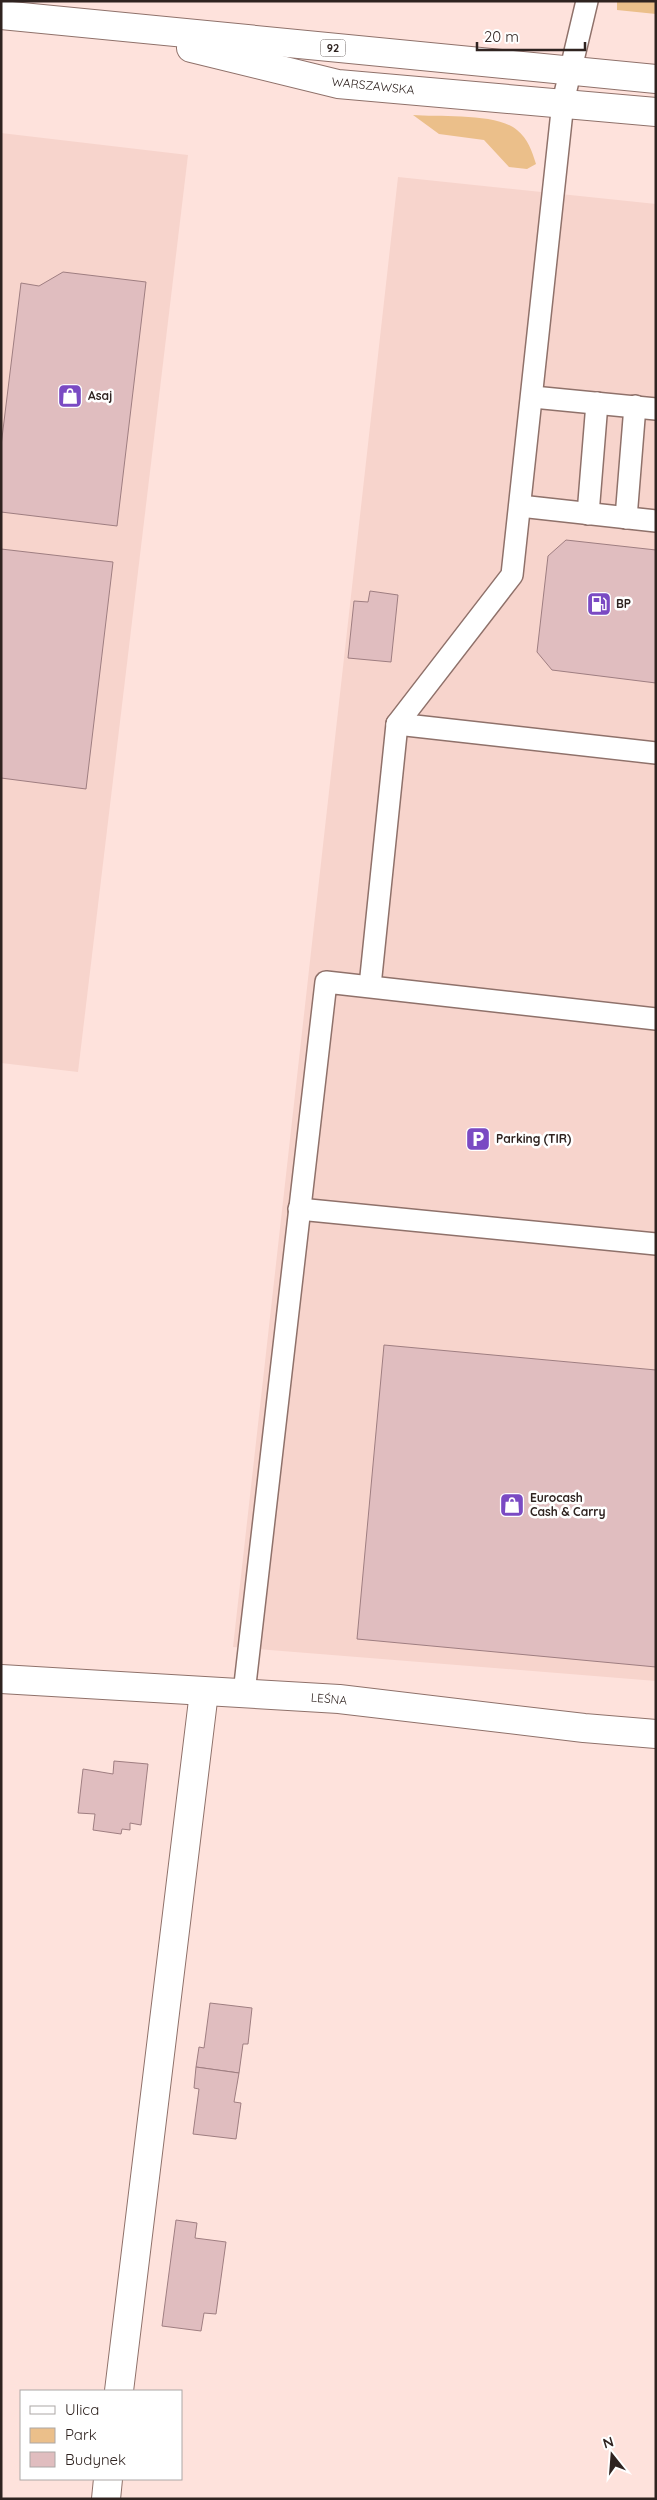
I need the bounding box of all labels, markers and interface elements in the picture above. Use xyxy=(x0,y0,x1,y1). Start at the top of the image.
scale bar xyxy=(477,20,584,52)
text: 20 m xyxy=(484,27,519,46)
road number: 92 xyxy=(320,40,346,56)
street label: WARSZAWSKA xyxy=(331,74,415,97)
shop icon: Asaj xyxy=(57,383,83,409)
place label: Asaj xyxy=(88,388,112,403)
fuel station icon: BP xyxy=(586,591,612,617)
place label: BP xyxy=(616,596,631,611)
parking icon: Parking (TIR) xyxy=(465,1126,491,1152)
place label: Parking (TIR) xyxy=(496,1131,571,1146)
place label: Eurocash Cash & Carry xyxy=(530,1490,606,1519)
shop icon: Eurocash Cash & Carry xyxy=(499,1492,525,1518)
street label: LEŚNA xyxy=(310,1689,348,1708)
legend xyxy=(20,2390,182,2480)
text: Ulica xyxy=(65,2400,99,2419)
text: Park xyxy=(65,2425,97,2444)
north arrow xyxy=(587,2430,637,2480)
text: N xyxy=(601,2432,616,2453)
text: Budynek xyxy=(65,2450,126,2469)

